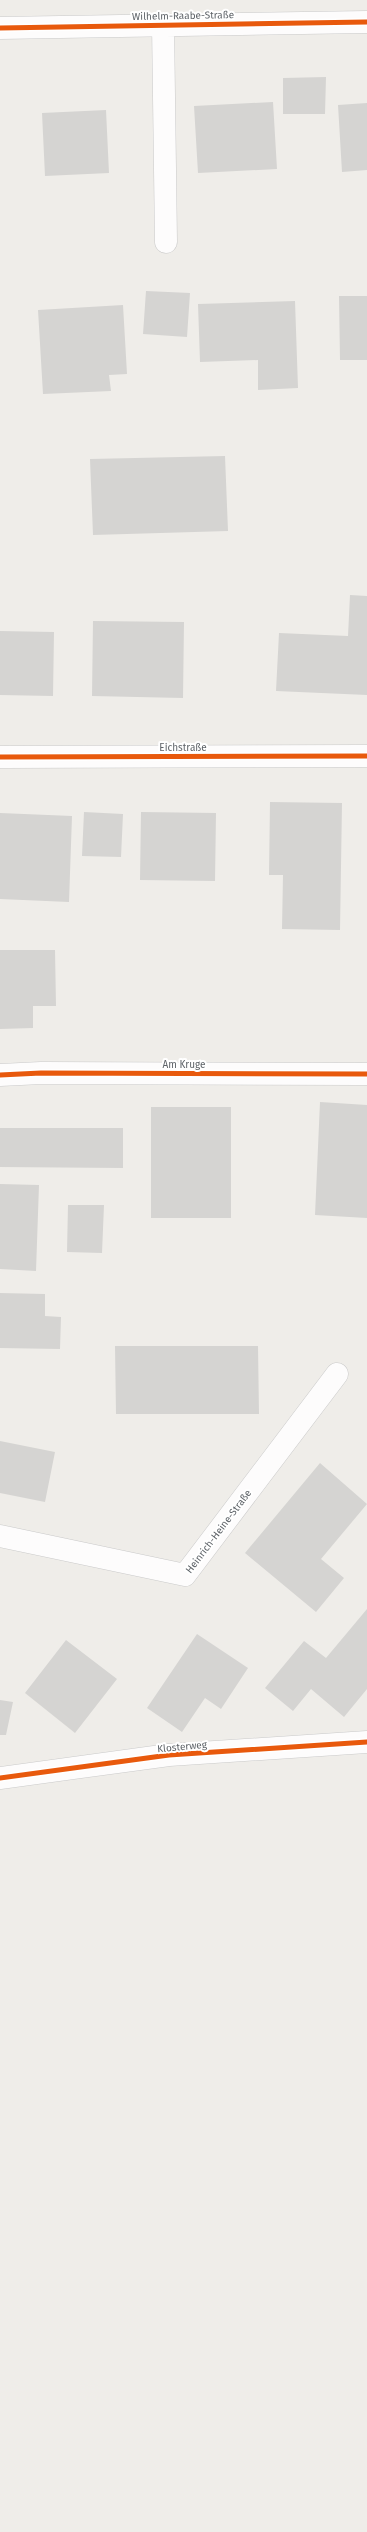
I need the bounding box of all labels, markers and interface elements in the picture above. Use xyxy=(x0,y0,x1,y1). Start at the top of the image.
street label: Wilhelm-Raabe-Straße xyxy=(132,9,234,23)
street label: Eichstraße xyxy=(159,742,207,754)
street label: Am Kruge xyxy=(162,1059,206,1071)
street label: Heinrich-Heine-Straße xyxy=(183,1487,254,1576)
street label: Klosterweg xyxy=(157,1739,208,1755)

